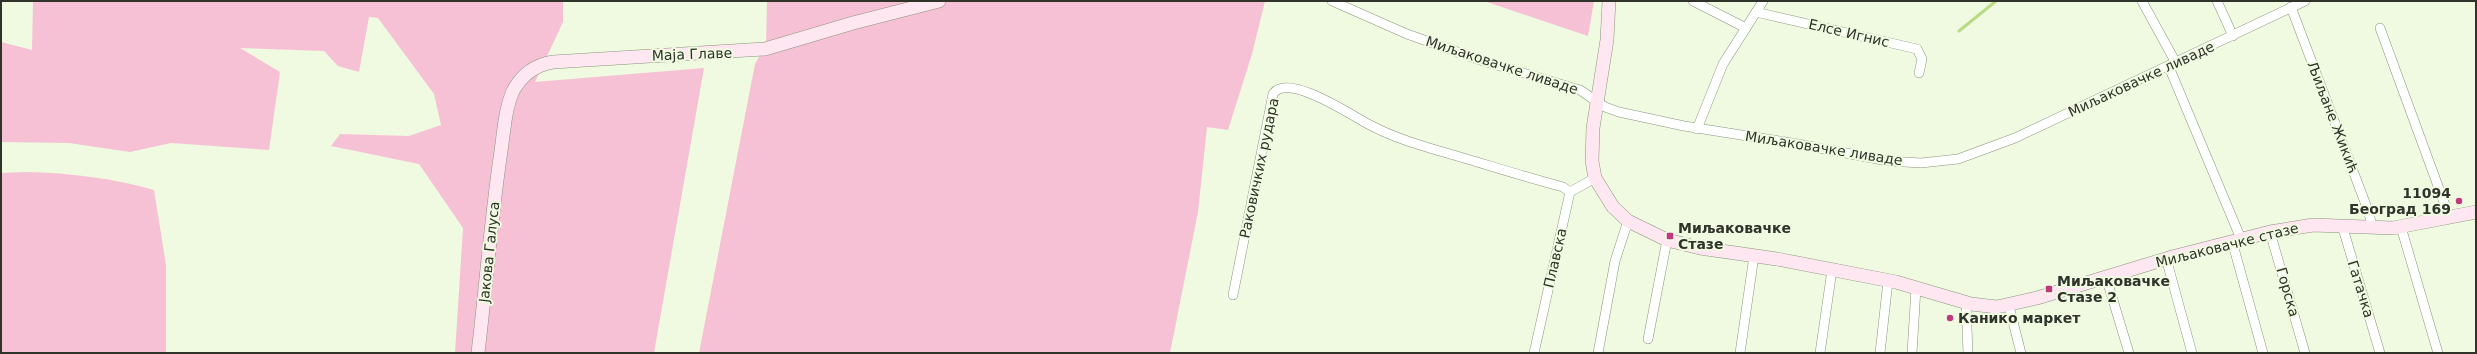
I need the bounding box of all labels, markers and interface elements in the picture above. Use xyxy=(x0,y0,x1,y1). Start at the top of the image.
street label: Елсе Игнис xyxy=(1807,16,1891,50)
street label: Миљаковачке ливаде xyxy=(1424,33,1580,97)
street label: Миљаковачке ливаде xyxy=(2065,38,2217,120)
street label: Маја Главе xyxy=(651,45,733,63)
street label: Љиљане Жикић xyxy=(2304,59,2362,175)
street label: Раковичких рудара xyxy=(1236,96,1282,240)
street label: Миљаковачке ливаде xyxy=(1744,128,1904,168)
place label: 11094 Београд 169 xyxy=(2349,185,2451,217)
marker: 11094 Београд 169 xyxy=(2454,196,2464,206)
street label: Јакова Галуса xyxy=(476,201,502,304)
place label: Миљаковачке Стазе xyxy=(1678,220,1791,252)
street label: Миљаковачке стазе xyxy=(2154,220,2300,270)
street label: Плавска xyxy=(1540,226,1570,290)
marker: Миљаковачке Стазе xyxy=(1665,231,1675,241)
street label: Гатачка xyxy=(2345,258,2377,320)
street label: Горска xyxy=(2273,265,2303,319)
place label: Миљаковачке Стазе 2 xyxy=(2057,273,2170,305)
marker: Миљаковачке Стазе 2 xyxy=(2044,284,2054,294)
place label: Канико маркет xyxy=(1958,310,2081,326)
marker: Канико маркет xyxy=(1945,313,1955,323)

